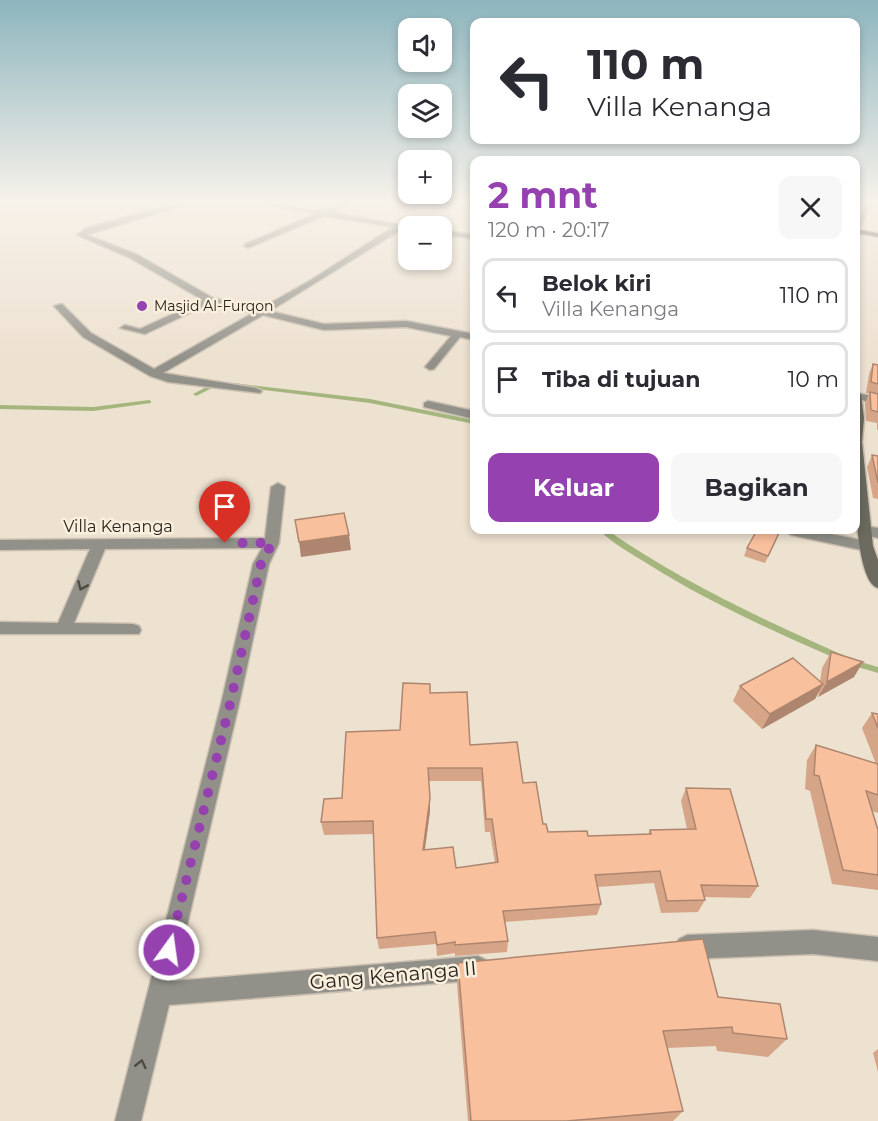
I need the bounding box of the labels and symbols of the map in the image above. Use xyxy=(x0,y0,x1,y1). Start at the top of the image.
place label: Masjid Al-Furqon xyxy=(154,297,274,315)
marker: Masjid Al-Furqon xyxy=(135,299,149,313)
pin xyxy=(199,481,250,543)
street label: Villa Kenanga xyxy=(63,517,173,536)
one-way arrow xyxy=(77,580,89,591)
position arrow xyxy=(137,918,201,982)
street label: Gang Kenanga II xyxy=(309,956,477,994)
one-way arrow xyxy=(134,1059,147,1069)

